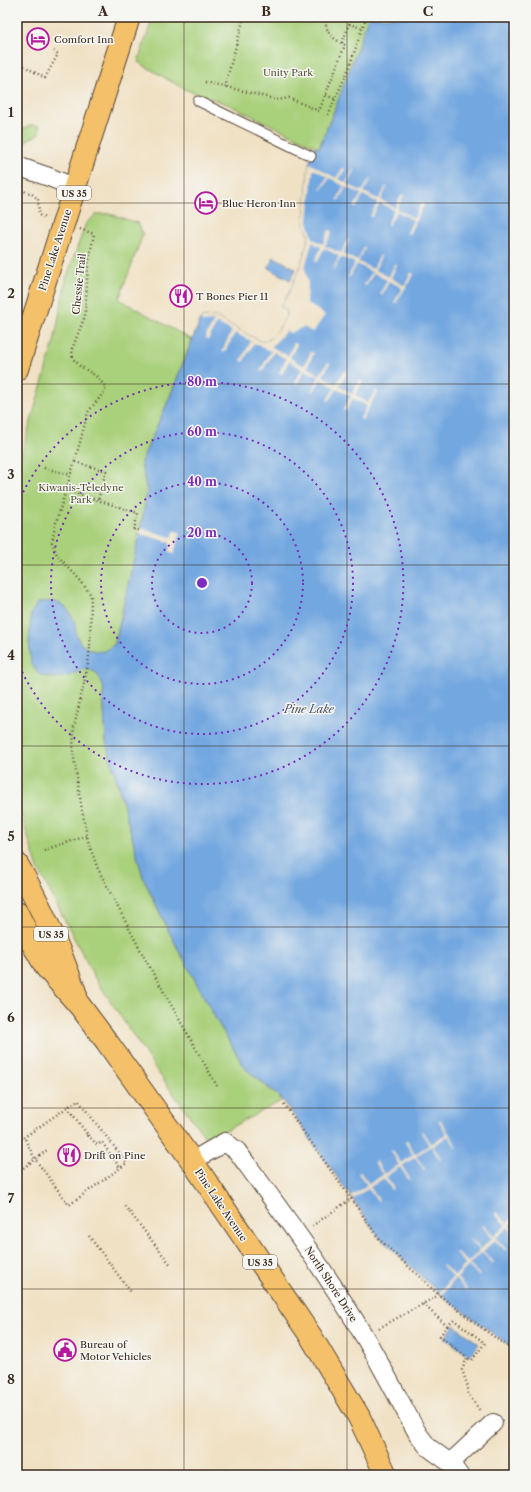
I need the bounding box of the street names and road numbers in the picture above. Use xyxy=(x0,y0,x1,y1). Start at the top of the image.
road number: US 35 xyxy=(57,186,91,200)
street label: Pine Lake Avenue xyxy=(36,207,74,292)
street label: Chessie Trail xyxy=(69,253,89,315)
road number: US 35 xyxy=(34,927,68,941)
street label: Pine Lake Avenue xyxy=(192,1166,250,1244)
street label: North Shore Drive xyxy=(302,1244,360,1325)
road number: US 35 xyxy=(243,1255,277,1269)

